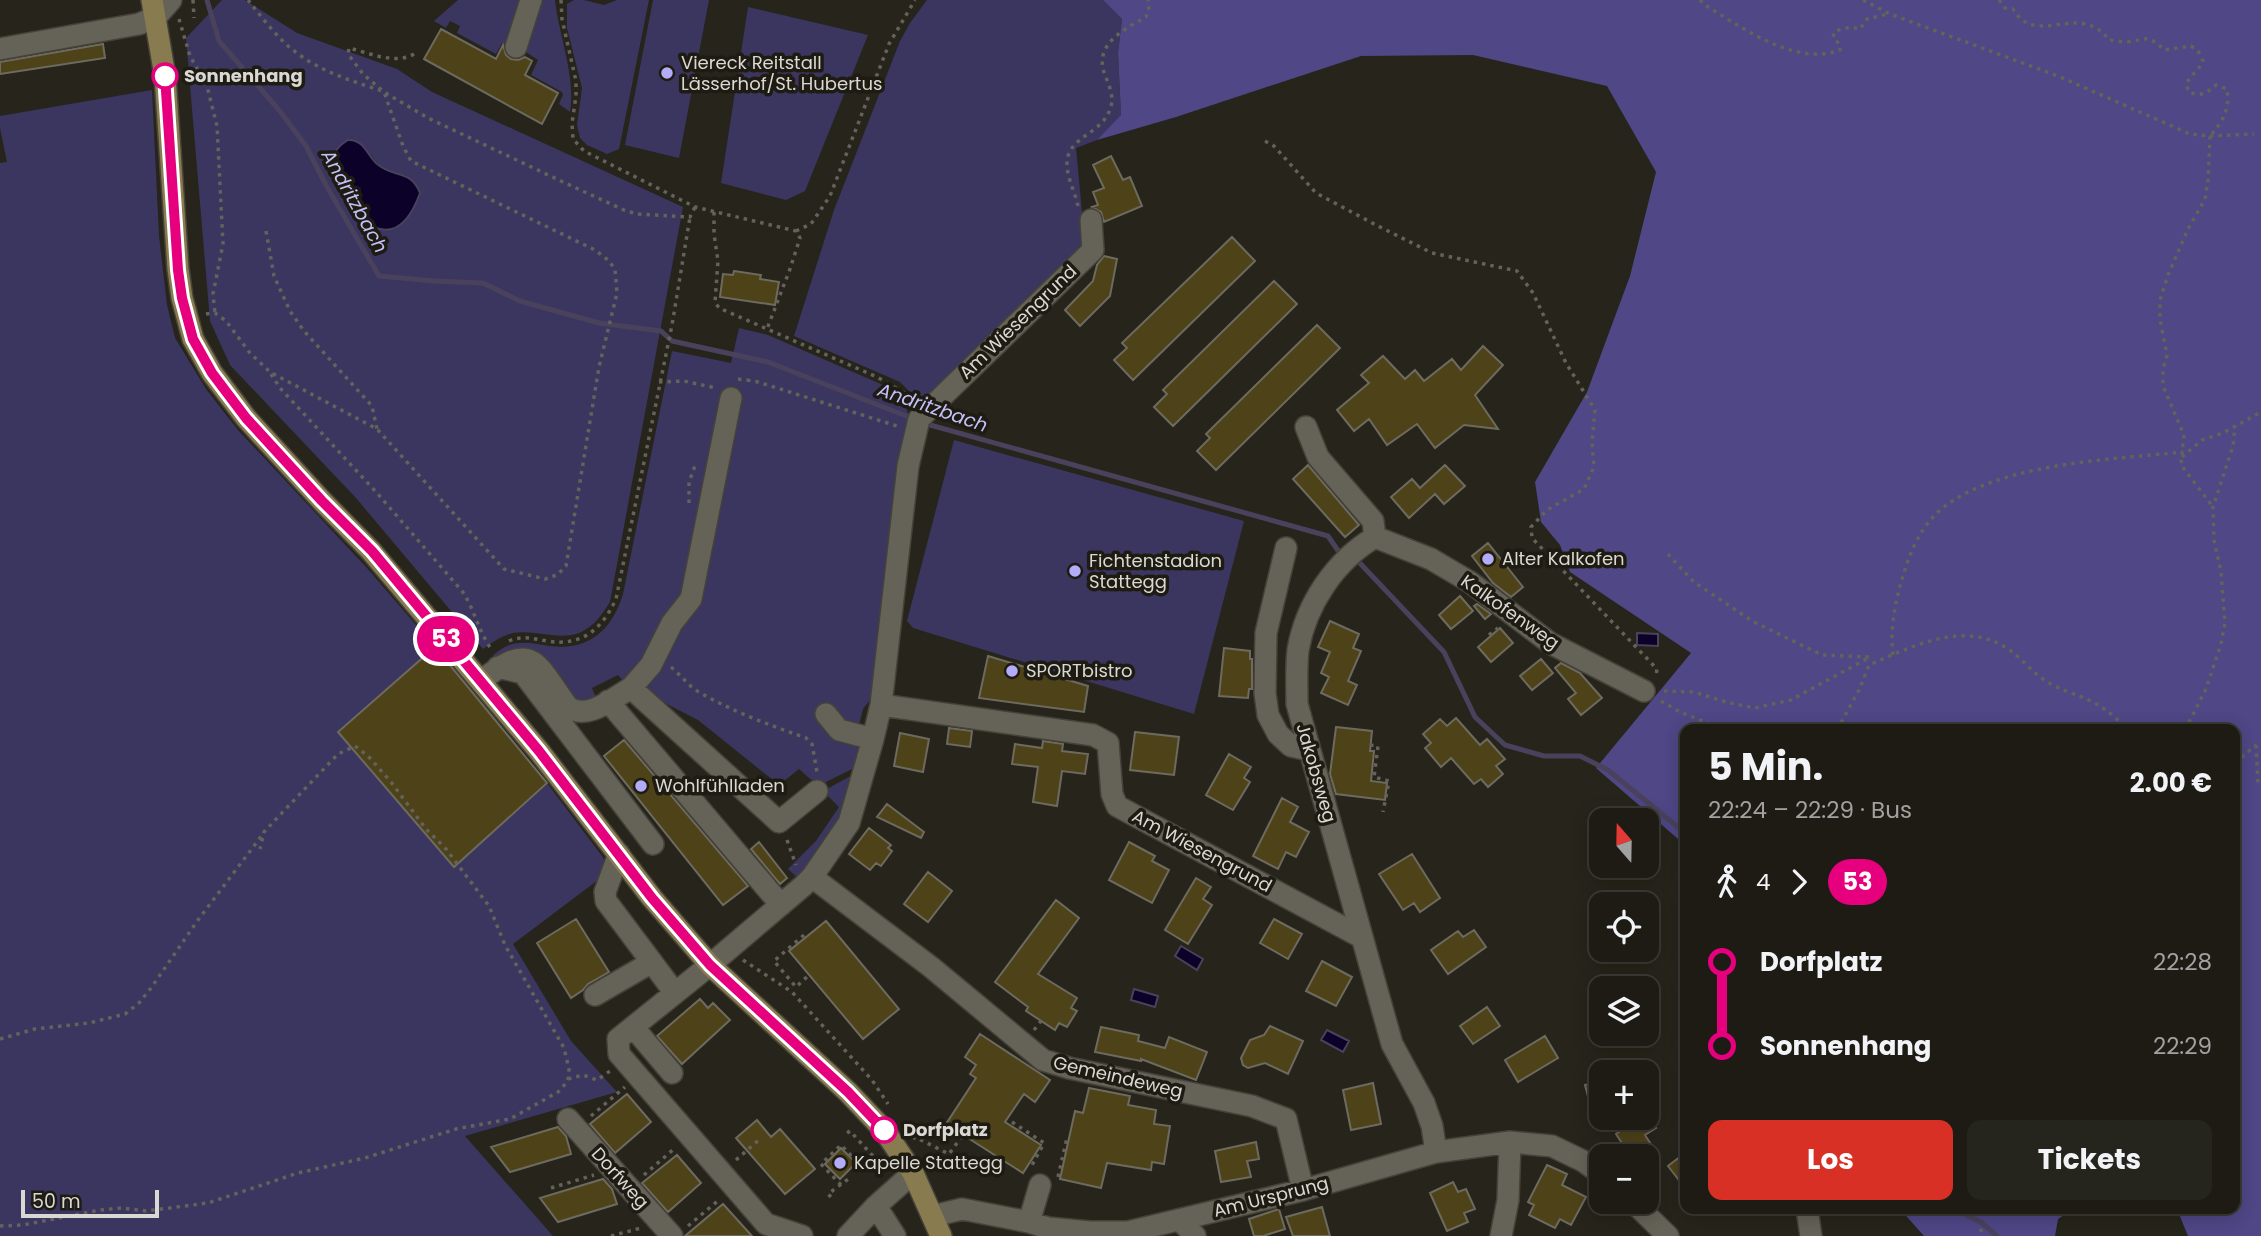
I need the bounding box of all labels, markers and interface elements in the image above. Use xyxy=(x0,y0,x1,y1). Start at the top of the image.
place label: Viereck Reitstall Lässerhof/St. Hubertus xyxy=(681,50,882,96)
marker: Sonnenhang xyxy=(152,63,178,89)
place label: Sonnenhang xyxy=(184,63,303,88)
marker: Viereck Reitstall Lässerhof/St. Hubertus xyxy=(659,65,675,81)
water label: Andritzbach xyxy=(315,144,394,258)
street label: Am Wiesengrund xyxy=(953,259,1082,384)
water label: Andritzbach xyxy=(873,376,991,439)
place label: Alter Kalkofen xyxy=(1502,546,1625,571)
place label: Fichtenstadion Stattegg xyxy=(1089,548,1222,594)
marker: Alter Kalkofen xyxy=(1480,551,1496,567)
marker: Fichtenstadion Stattegg xyxy=(1067,563,1083,579)
street label: Kalkofenweg xyxy=(1456,568,1565,655)
line badge: 53 xyxy=(414,616,478,662)
text: 53 xyxy=(431,622,461,655)
place label: SPORTbistro xyxy=(1026,658,1133,683)
marker: SPORTbistro xyxy=(1004,663,1020,679)
street label: Jakobsweg xyxy=(1290,720,1343,825)
text: 5 Min. xyxy=(1708,740,1823,793)
text: 2.00 € xyxy=(2130,765,2212,801)
place label: Wohlfühlladen xyxy=(655,773,785,798)
marker: Wohlfühlladen xyxy=(633,778,649,794)
text: 22:24 – 22:29 · Bus xyxy=(1708,794,1912,826)
street label: Am Wiesengrund xyxy=(1128,803,1276,898)
north arrow xyxy=(1589,808,1659,878)
map controls xyxy=(1589,808,1659,1214)
icon: walk xyxy=(1708,863,1746,901)
icon: forward xyxy=(1780,863,1818,901)
text: 53 xyxy=(1842,865,1873,898)
text: 4 xyxy=(1756,866,1770,898)
button: locate xyxy=(1589,892,1659,962)
text: Dorfplatz xyxy=(1760,944,1882,980)
text: 22:28 xyxy=(2153,946,2212,978)
button: layers xyxy=(1589,976,1659,1046)
text: Sonnenhang xyxy=(1760,1028,1932,1064)
text: 22:29 xyxy=(2153,1030,2212,1062)
street label: Gemeindeweg xyxy=(1051,1049,1185,1104)
button: + xyxy=(1589,1060,1659,1130)
marker: Dorfplatz xyxy=(871,1117,897,1143)
place label: Dorfplatz xyxy=(903,1117,988,1142)
button: Los xyxy=(1708,1120,1953,1200)
button: Tickets xyxy=(1967,1120,2212,1200)
street label: Dorfweg xyxy=(586,1141,655,1214)
button: − xyxy=(1589,1144,1659,1214)
place label: Kapelle Stattegg xyxy=(854,1150,1003,1175)
marker: Kapelle Stattegg xyxy=(832,1155,848,1171)
street label: Am Ursprung xyxy=(1211,1170,1331,1223)
scale bar xyxy=(21,1187,159,1219)
text: 50 m xyxy=(32,1188,81,1215)

